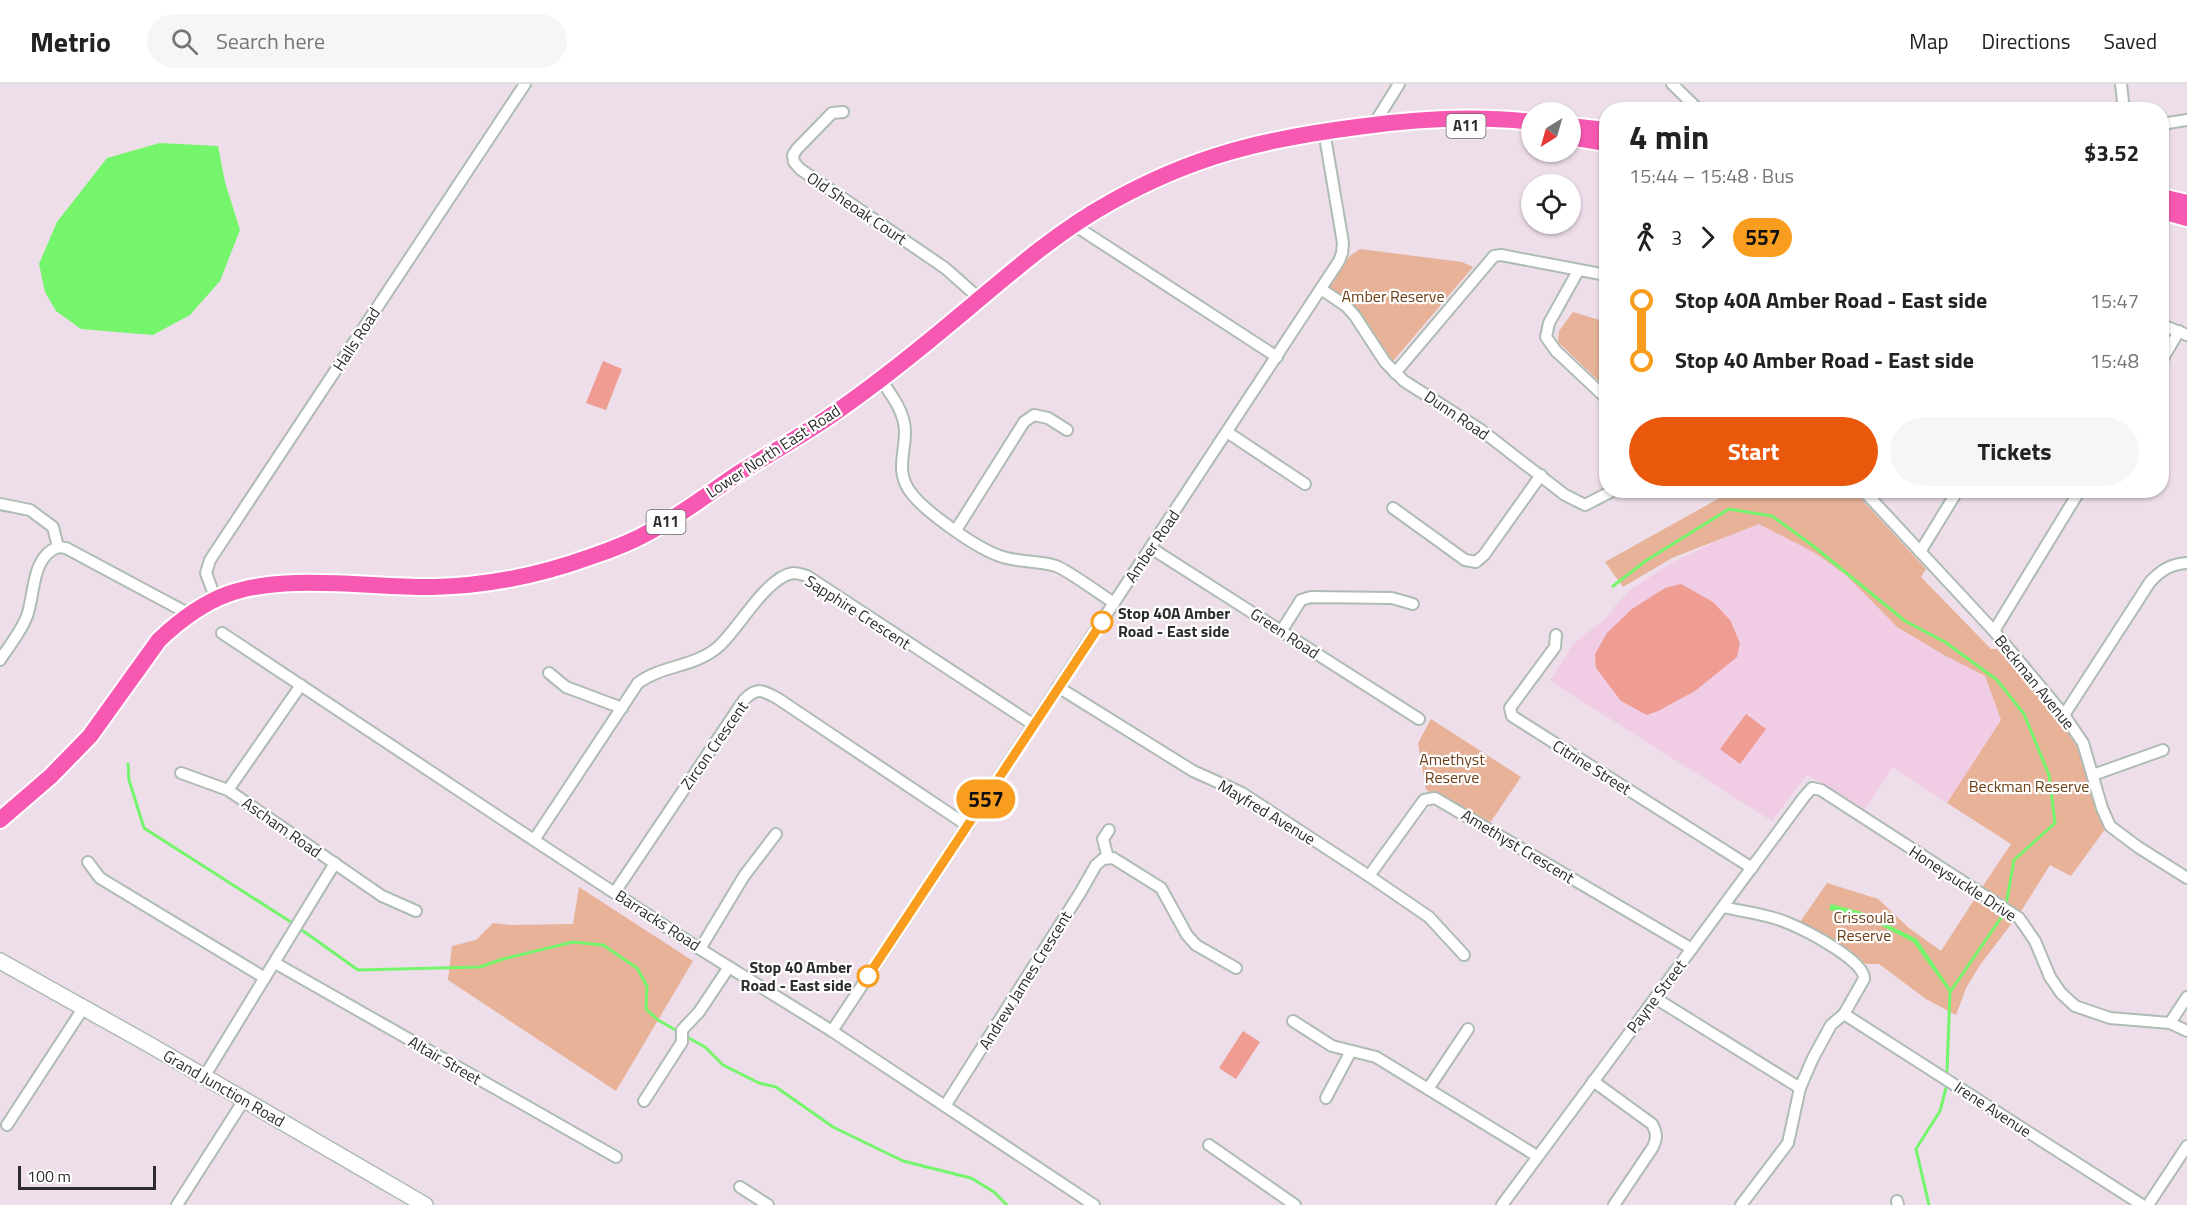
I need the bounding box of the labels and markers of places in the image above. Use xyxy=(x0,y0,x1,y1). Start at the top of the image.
place label: Stop 40A Amber Road - East side xyxy=(1118,601,1230,643)
marker: Stop 40A Amber Road - East side xyxy=(1091,611,1113,633)
place label: Stop 40 Amber Road - East side xyxy=(741,955,852,997)
marker: Stop 40 Amber Road - East side xyxy=(857,965,879,987)

